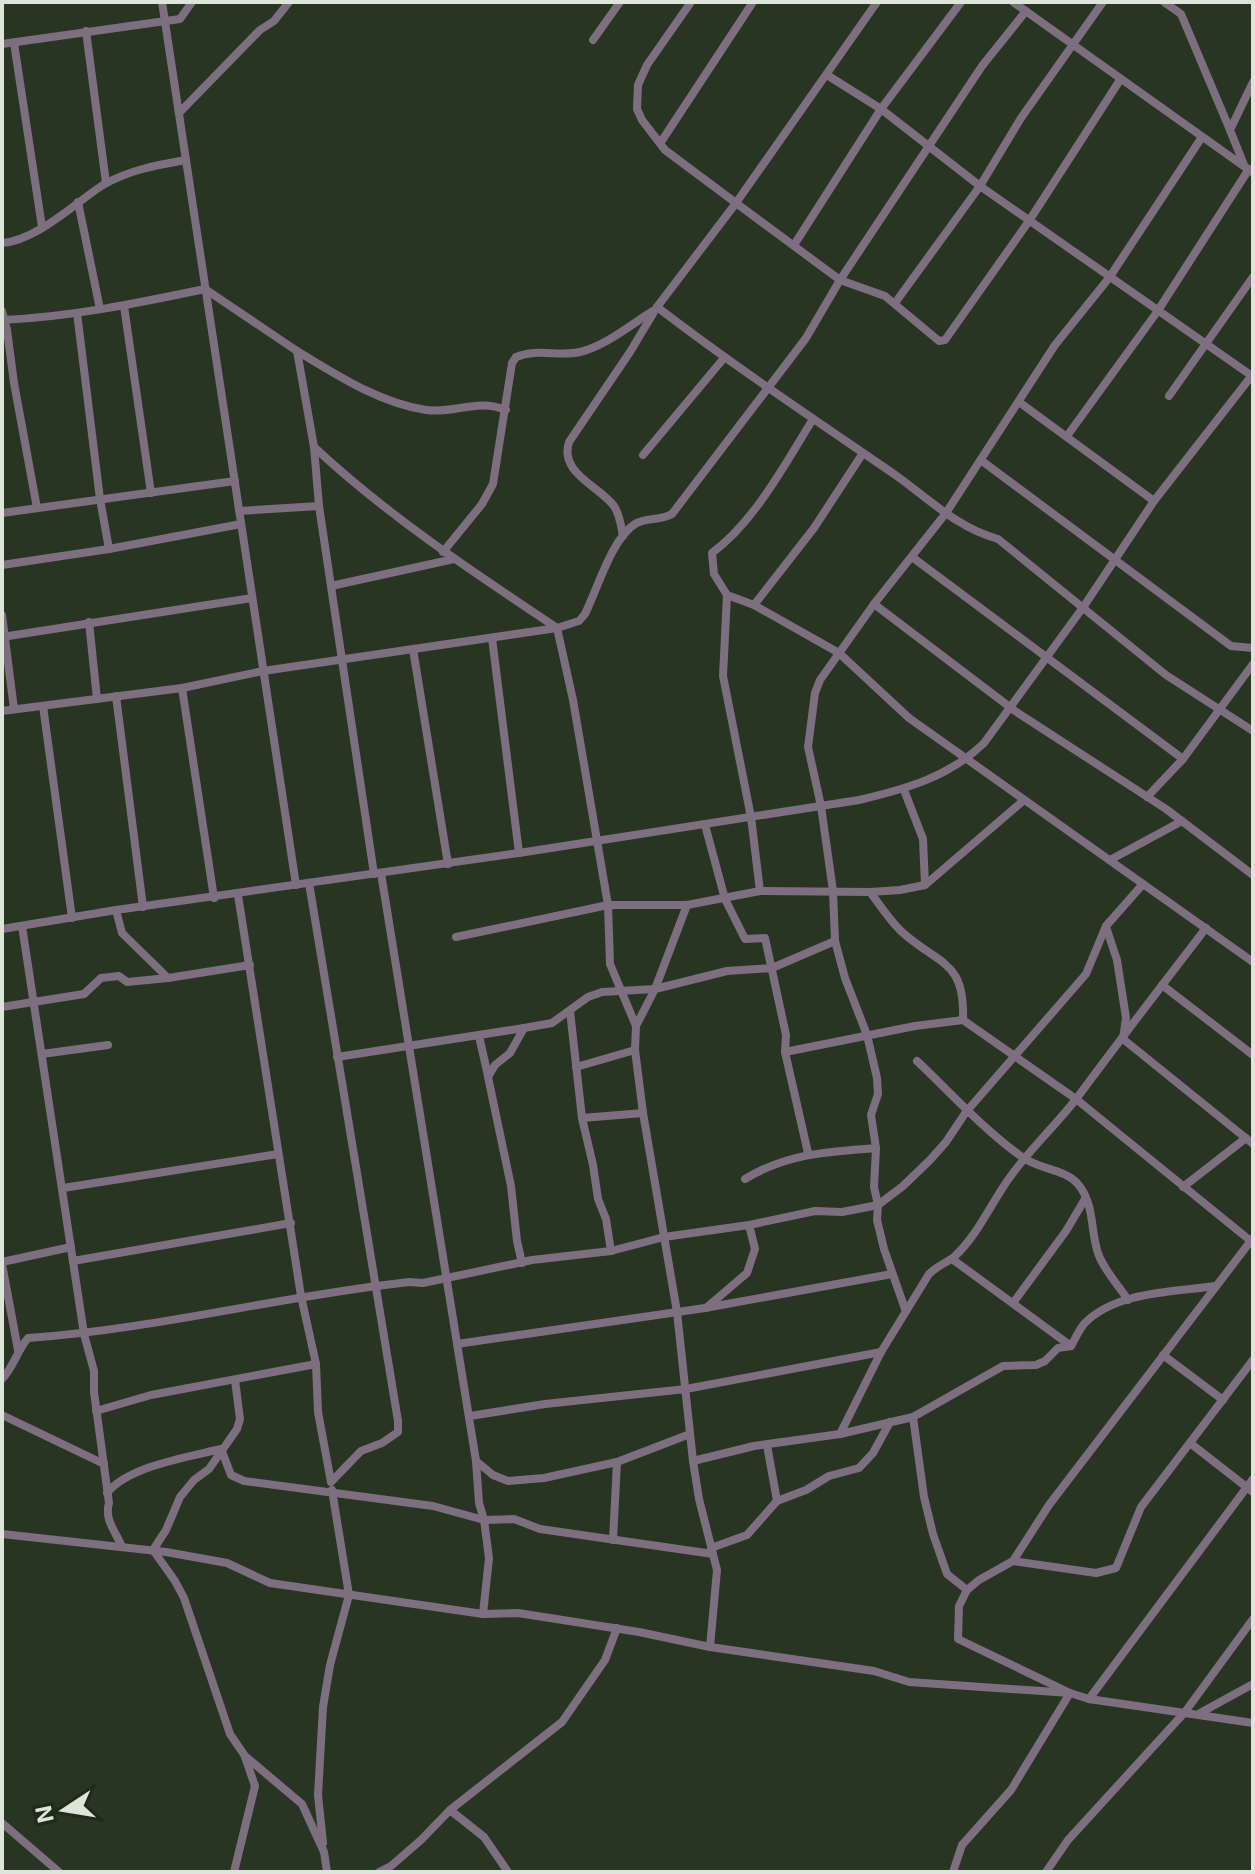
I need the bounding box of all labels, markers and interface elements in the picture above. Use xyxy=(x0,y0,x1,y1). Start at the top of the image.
north arrow xyxy=(24,1770,104,1850)
text: N xyxy=(30,1803,59,1825)

